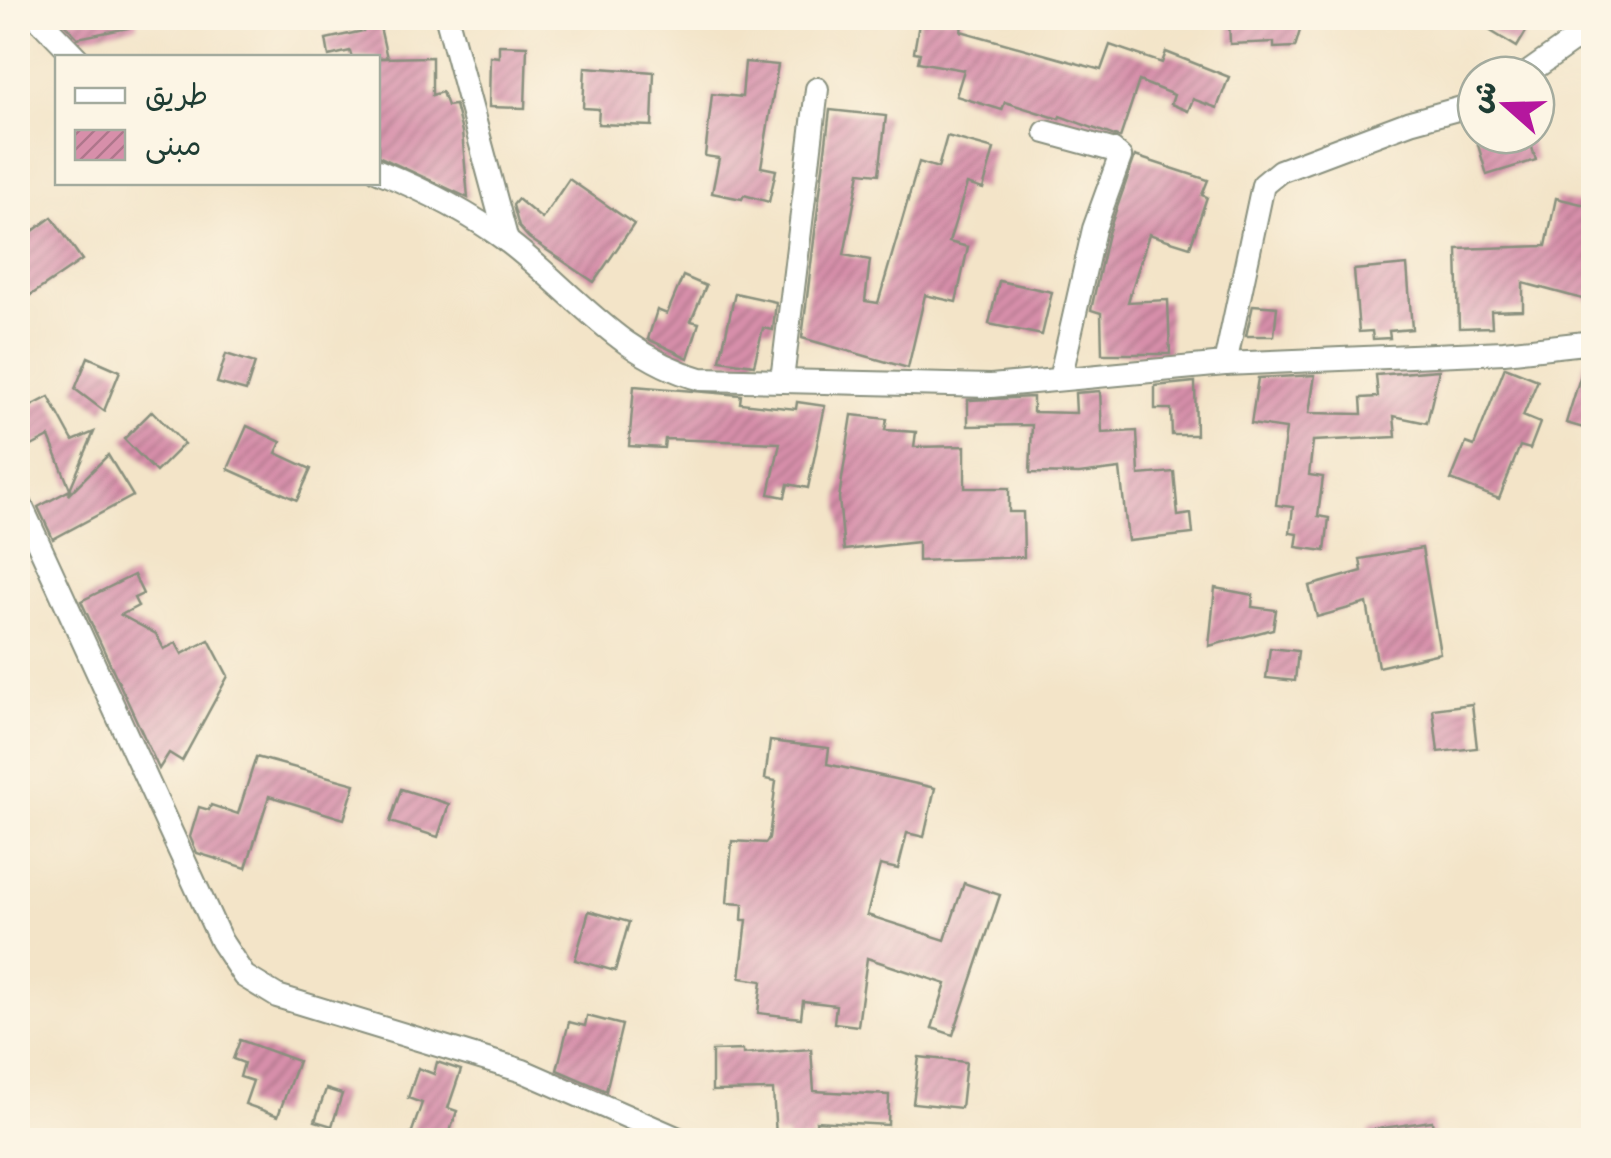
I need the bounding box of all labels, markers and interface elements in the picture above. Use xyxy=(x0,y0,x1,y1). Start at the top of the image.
legend xyxy=(55,55,380,185)
north arrow xyxy=(1456,55,1556,155)
text: طريق xyxy=(145,74,208,114)
text: ش xyxy=(1459,75,1506,117)
text: مبنى xyxy=(145,124,201,164)

